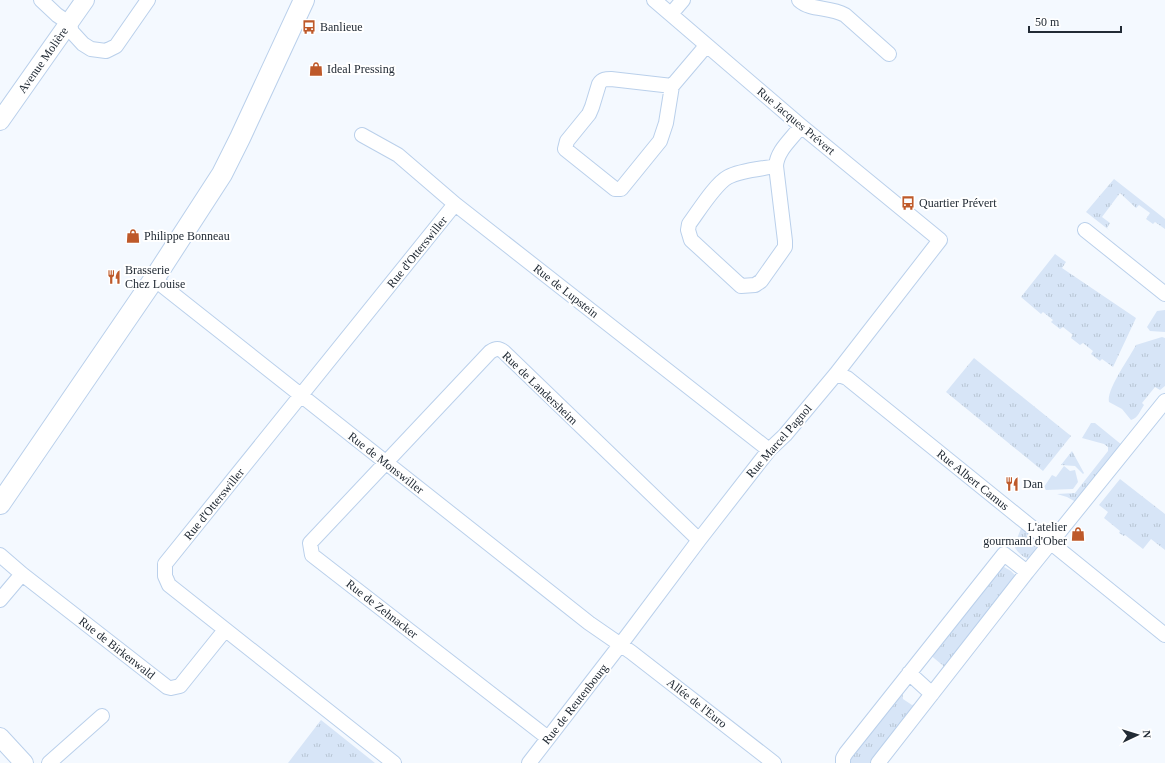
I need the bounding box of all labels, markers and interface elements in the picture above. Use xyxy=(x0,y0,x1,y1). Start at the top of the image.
scale bar xyxy=(1029,8,1121,34)
text: 50 m xyxy=(1035,15,1060,29)
bus stop icon: Banlieue xyxy=(301,19,317,35)
place label: Banlieue xyxy=(320,20,363,34)
street label: Avenue Molière xyxy=(15,24,71,96)
shop icon: Ideal Pressing xyxy=(308,61,324,77)
place label: Ideal Pressing xyxy=(327,62,395,76)
street label: Rue Jacques Prévert xyxy=(754,84,838,158)
bus stop icon: Quartier Prévert xyxy=(900,195,916,211)
place label: Quartier Prévert xyxy=(919,196,997,210)
street label: Rue d'Otterswiller xyxy=(384,213,450,291)
shop icon: Philippe Bonneau xyxy=(125,228,141,244)
place label: Philippe Bonneau xyxy=(144,229,230,243)
street label: Rue de Lupstein xyxy=(531,261,601,321)
place label: Brasserie Chez Louise xyxy=(125,263,185,291)
restaurant icon: Brasserie Chez Louise xyxy=(106,269,122,285)
street label: Rue de Landersheim xyxy=(499,348,581,428)
street label: Rue Marcel Pagnol xyxy=(743,401,815,481)
street label: Rue de Monswiller xyxy=(345,429,427,497)
street label: Rue Albert Camus xyxy=(934,447,1012,514)
street label: Rue d'Otterswiller xyxy=(181,465,247,543)
restaurant icon: Dan xyxy=(1004,476,1020,492)
place label: Dan xyxy=(1023,477,1043,491)
place label: L'atelier gourmand d'Ober xyxy=(983,520,1067,548)
shop icon: L'atelier gourmand d'Ober xyxy=(1070,526,1086,542)
street label: Rue de Zehnacker xyxy=(343,577,421,641)
street label: Rue de Birkenwald xyxy=(76,614,158,682)
street label: Rue de Reutenbourg xyxy=(539,661,611,747)
street label: Allée de l'Euro xyxy=(664,675,730,731)
north arrow xyxy=(1117,715,1157,755)
text: N xyxy=(1141,730,1153,739)

